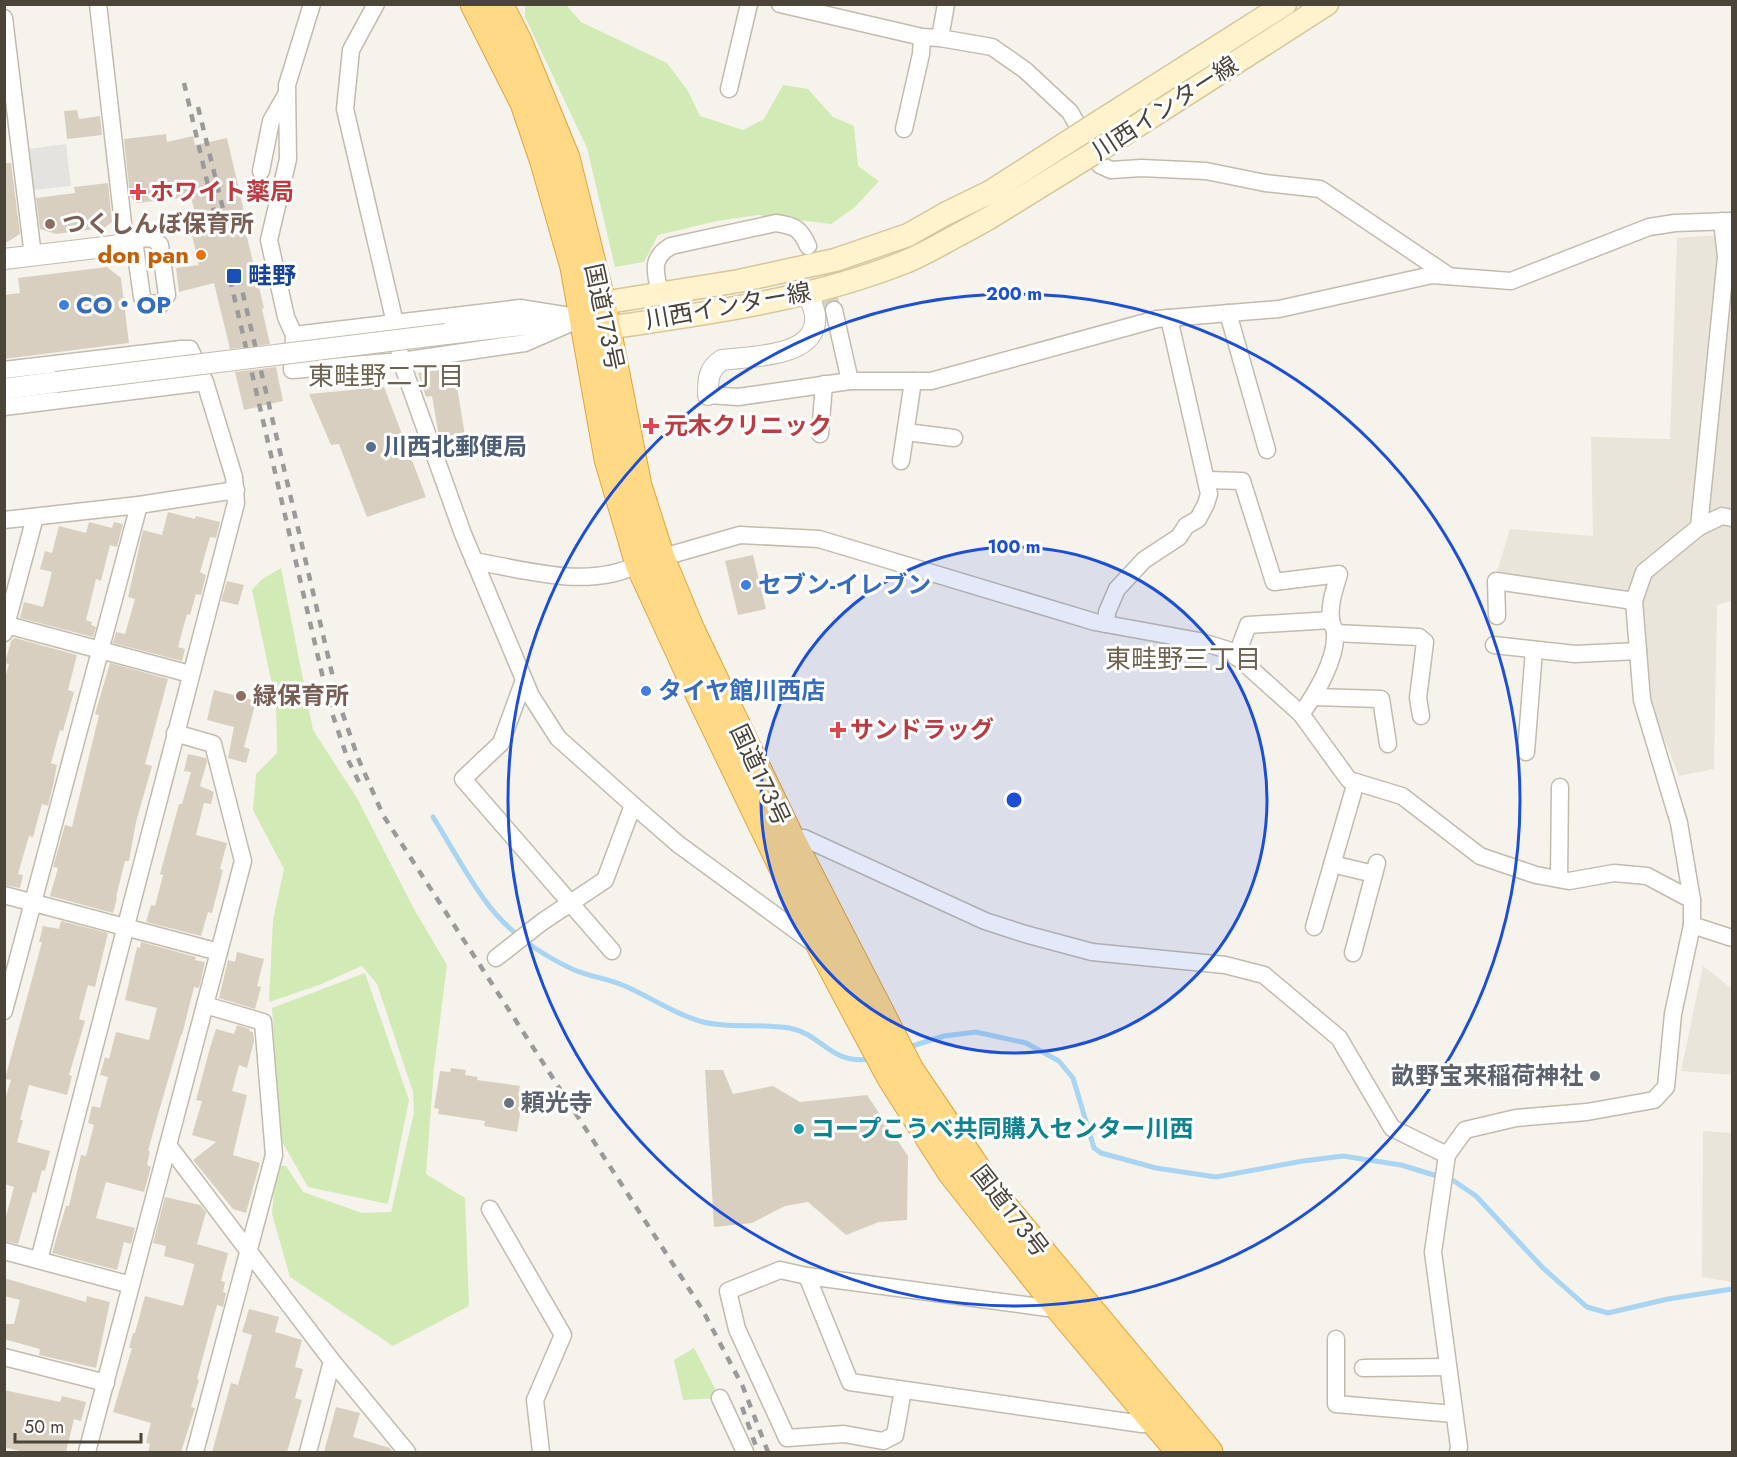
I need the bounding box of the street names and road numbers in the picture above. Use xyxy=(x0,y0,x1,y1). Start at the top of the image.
street label: 川西インター線 xyxy=(1085,47,1245,168)
street label: 国道173号 xyxy=(576,260,633,374)
street label: 川西インター線 xyxy=(642,274,814,337)
street label: 国道173号 xyxy=(722,718,799,831)
street label: 国道173号 xyxy=(963,1157,1058,1264)

